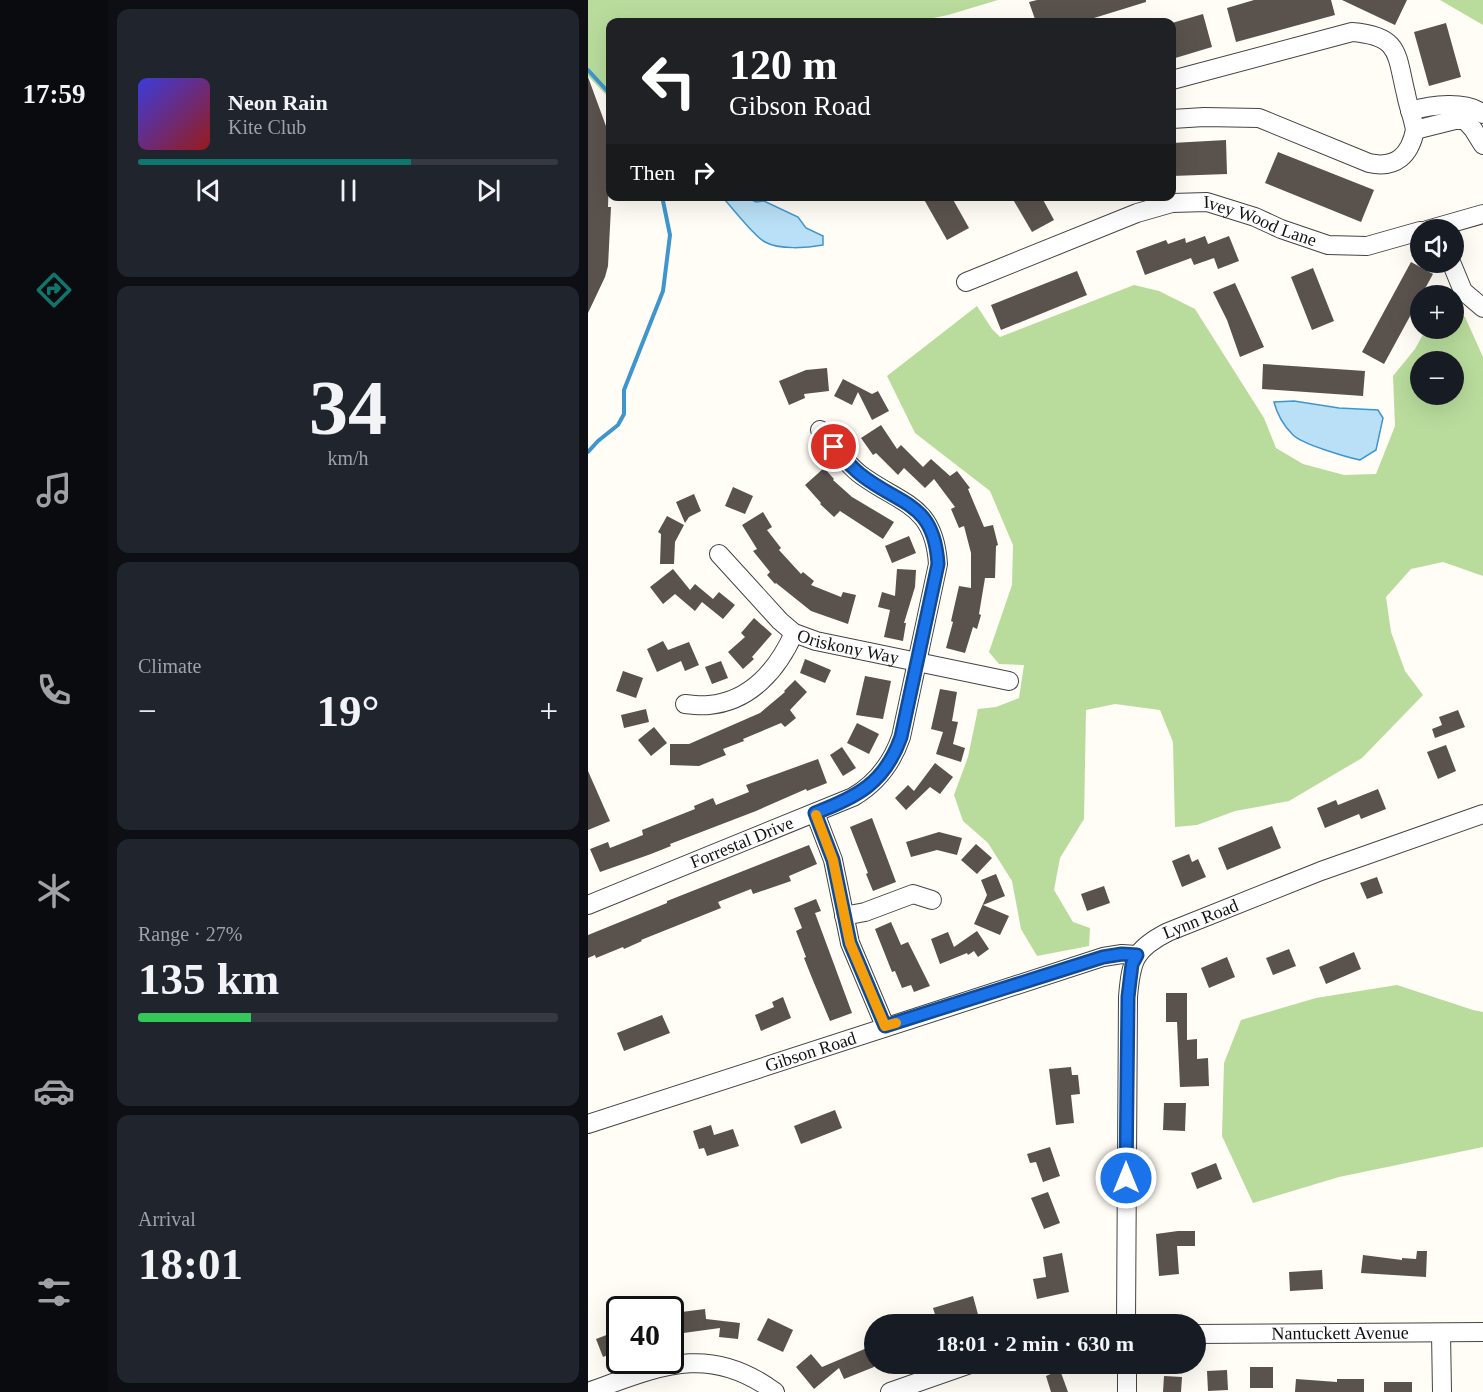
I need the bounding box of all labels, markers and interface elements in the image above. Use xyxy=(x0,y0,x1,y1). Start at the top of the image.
icon: left xyxy=(630,42,708,120)
text: 120 m xyxy=(729,42,838,88)
text: 17:59 xyxy=(23,79,86,109)
text: Neon Rain xyxy=(228,90,328,115)
text: Gibson Road xyxy=(729,91,871,121)
text: Kite Club xyxy=(228,116,306,138)
icon: right xyxy=(687,156,720,189)
text: Then xyxy=(630,160,675,185)
icon: previous xyxy=(192,174,225,207)
icon: pause xyxy=(332,174,365,207)
icon: next xyxy=(472,174,505,207)
street label: Ivey Wood Lane xyxy=(1203,192,1319,250)
map controls xyxy=(1410,219,1464,405)
button: sound xyxy=(1410,219,1464,273)
icon: directions xyxy=(33,269,75,311)
button: + xyxy=(1410,285,1464,339)
button: − xyxy=(1410,351,1464,405)
text: 34 xyxy=(309,364,387,451)
pin xyxy=(808,421,859,472)
icon: arrive xyxy=(817,430,850,463)
text: km/h xyxy=(327,447,369,469)
icon: music xyxy=(33,469,75,511)
street label: Oriskony Way xyxy=(794,625,901,668)
text: Climate xyxy=(138,655,201,677)
icon: phone xyxy=(33,669,75,711)
text: 19° xyxy=(317,686,380,736)
text: − xyxy=(138,693,157,729)
text: + xyxy=(539,693,558,729)
street label: Forrestal Drive xyxy=(687,812,796,872)
icon: climate xyxy=(33,870,75,912)
street label: Lynn Road xyxy=(1160,895,1241,943)
text: Range · 27% xyxy=(138,923,242,945)
text: 135 km xyxy=(138,954,279,1004)
street label: Gibson Road xyxy=(763,1028,859,1076)
icon: car xyxy=(33,1070,75,1112)
position arrow xyxy=(1094,1146,1158,1210)
text: Arrival xyxy=(138,1208,196,1230)
text: 18:01 xyxy=(138,1239,243,1289)
icon: filters xyxy=(33,1271,75,1313)
speed limit sign: 40 xyxy=(606,1296,684,1374)
street label: Nantuckett Avenue xyxy=(1271,1323,1409,1343)
text: 18:01 · 2 min · 630 m xyxy=(936,1331,1134,1356)

